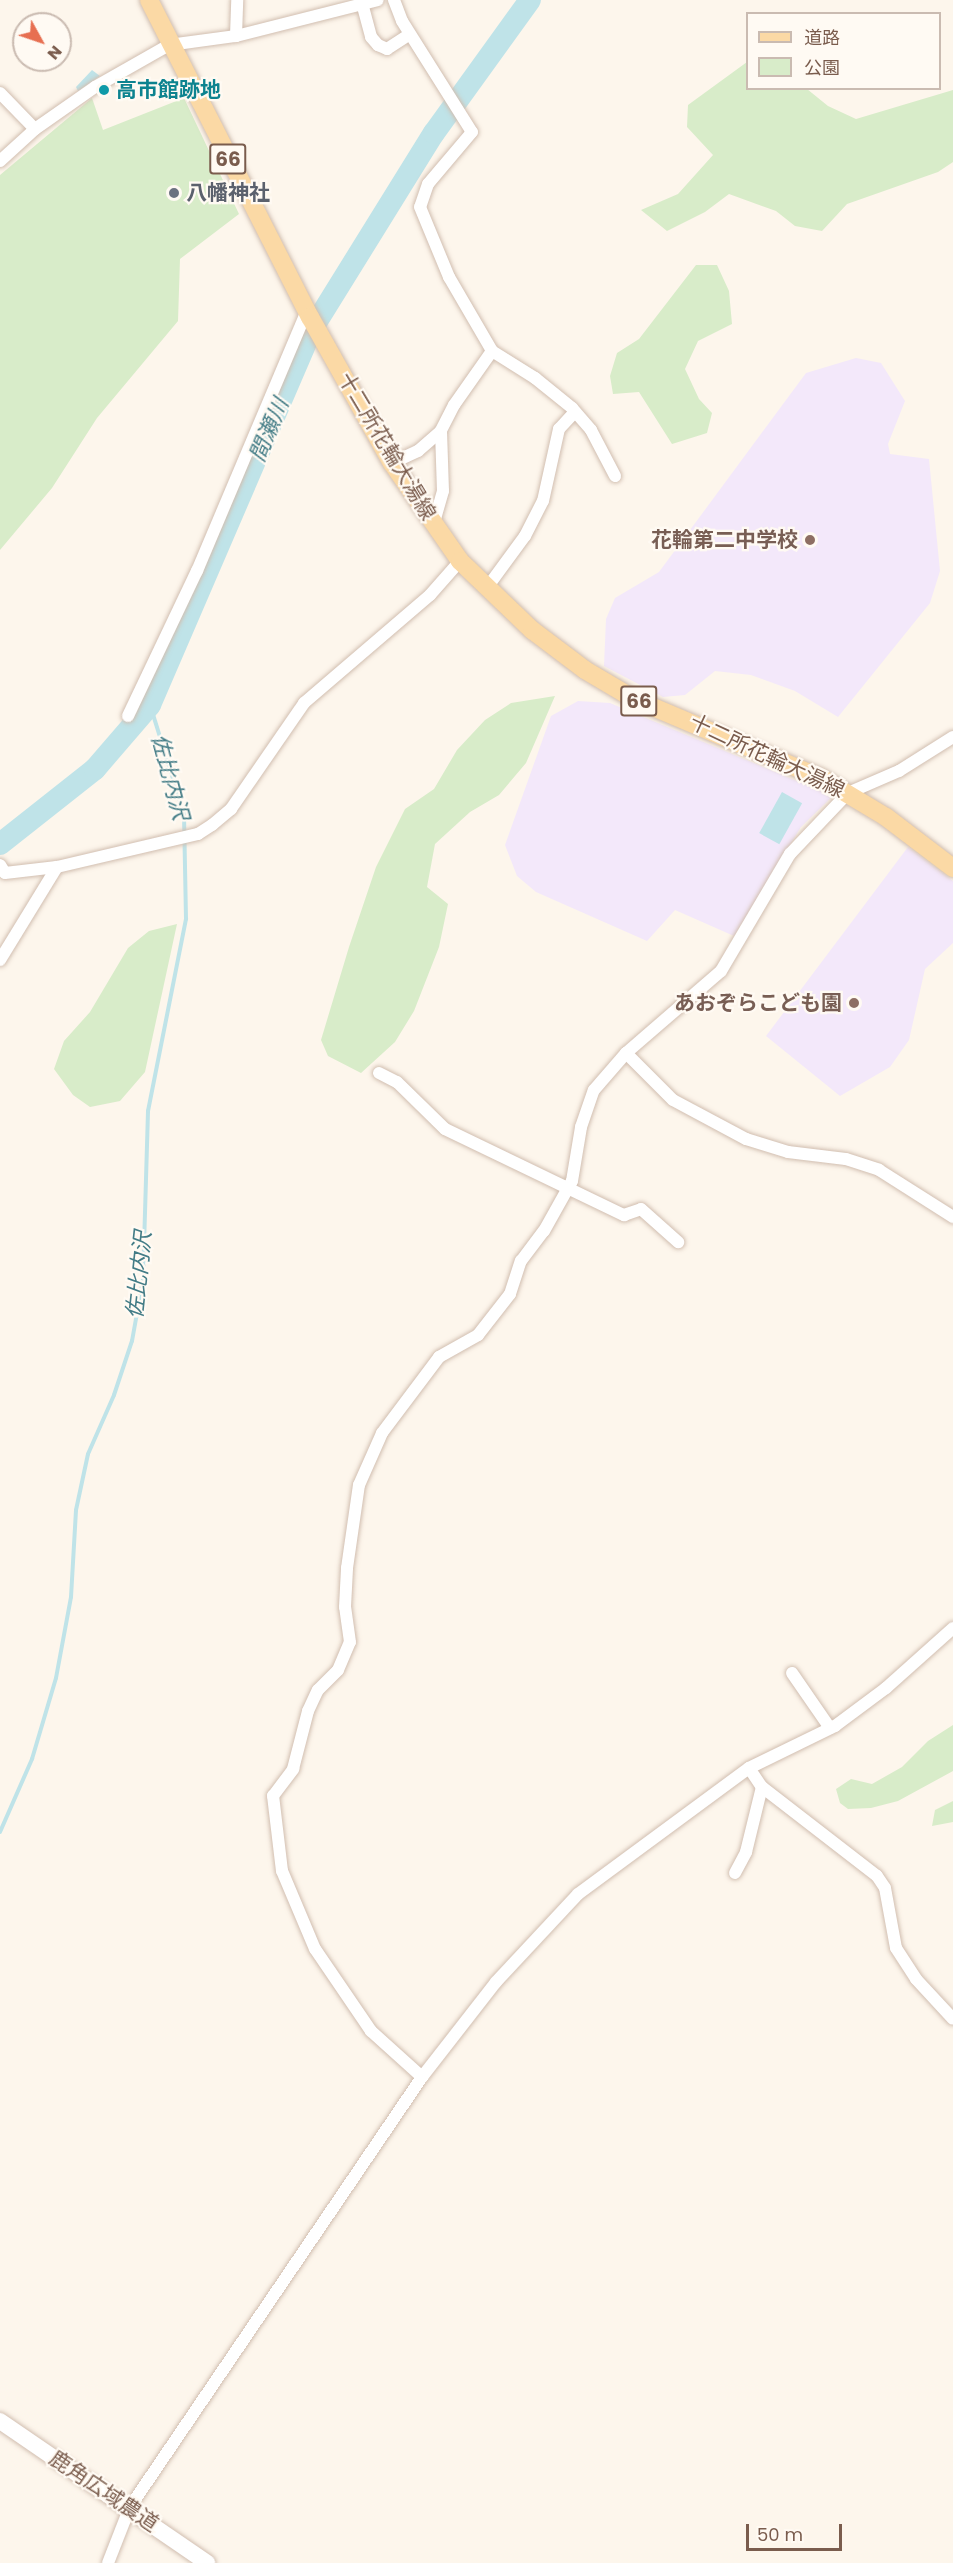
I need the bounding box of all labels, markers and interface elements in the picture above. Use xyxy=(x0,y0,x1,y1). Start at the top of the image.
north arrow xyxy=(12,12,72,72)
legend xyxy=(746,12,941,90)
text: 道路 xyxy=(804,25,840,50)
text: N xyxy=(42,41,67,65)
text: 公園 xyxy=(804,55,840,80)
place label: 高市館跡地 xyxy=(116,77,221,103)
marker: 高市館跡地 xyxy=(97,83,111,97)
road number: 66 xyxy=(208,142,248,176)
place label: 八幡神社 xyxy=(186,180,270,206)
marker: 八幡神社 xyxy=(167,186,181,200)
street label: 十二所花輪大湯線 xyxy=(333,368,441,524)
water label: 間瀬川 xyxy=(244,394,294,466)
place label: 花輪第二中学校 xyxy=(651,527,798,553)
marker: 花輪第二中学校 xyxy=(803,533,817,547)
road number: 66 xyxy=(620,684,658,718)
street label: 十二所花輪大湯線 xyxy=(686,709,848,803)
water label: 佐比内沢 xyxy=(146,731,194,823)
place label: あおぞらこども園 xyxy=(674,990,842,1016)
marker: あおぞらこども園 xyxy=(847,996,861,1010)
water label: 佐比内沢 xyxy=(121,1230,157,1320)
street label: 鹿角広域農道 xyxy=(45,2445,163,2537)
scale bar xyxy=(749,2512,845,2550)
text: 50 m xyxy=(757,2522,803,2547)

